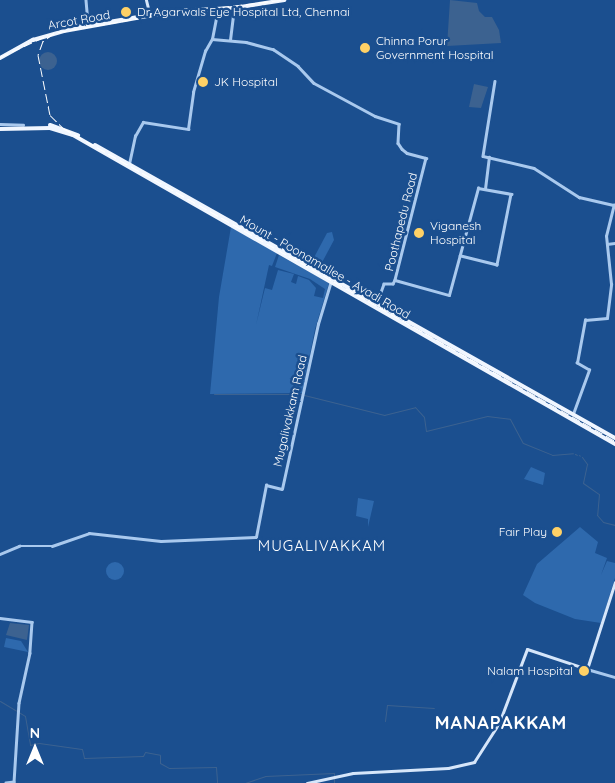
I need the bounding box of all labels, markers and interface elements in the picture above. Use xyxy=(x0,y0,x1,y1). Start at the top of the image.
marker: Dr Agarwals Eye Hospital Ltd, Chennai xyxy=(119,5,133,19)
place label: Dr Agarwals Eye Hospital Ltd, Chennai xyxy=(137,5,350,19)
street label: Arcot Road xyxy=(47,7,111,33)
place label: Chinna Porur Government Hospital xyxy=(376,34,494,62)
marker: Chinna Porur Government Hospital xyxy=(358,41,372,55)
marker: JK Hospital xyxy=(196,75,210,89)
place label: JK Hospital xyxy=(214,75,278,89)
street label: Poothapedu Road xyxy=(382,171,420,273)
street label: Mount - Poonamallee - Avadi Road xyxy=(237,212,413,322)
place label: Viganesh Hospital xyxy=(430,219,481,247)
marker: Viganesh Hospital xyxy=(412,226,426,240)
street label: Mugalivakkam Road xyxy=(270,354,310,468)
place label: Fair Play xyxy=(499,525,547,539)
marker: Fair Play xyxy=(551,526,563,538)
district label: MUGALIVAKKAM xyxy=(256,537,388,555)
place label: Nalam Hospital xyxy=(487,664,573,678)
marker: Nalam Hospital xyxy=(577,664,591,678)
district label: MANAPAKKAM xyxy=(434,712,568,734)
north arrow xyxy=(10,723,60,773)
text: N xyxy=(30,724,40,742)

